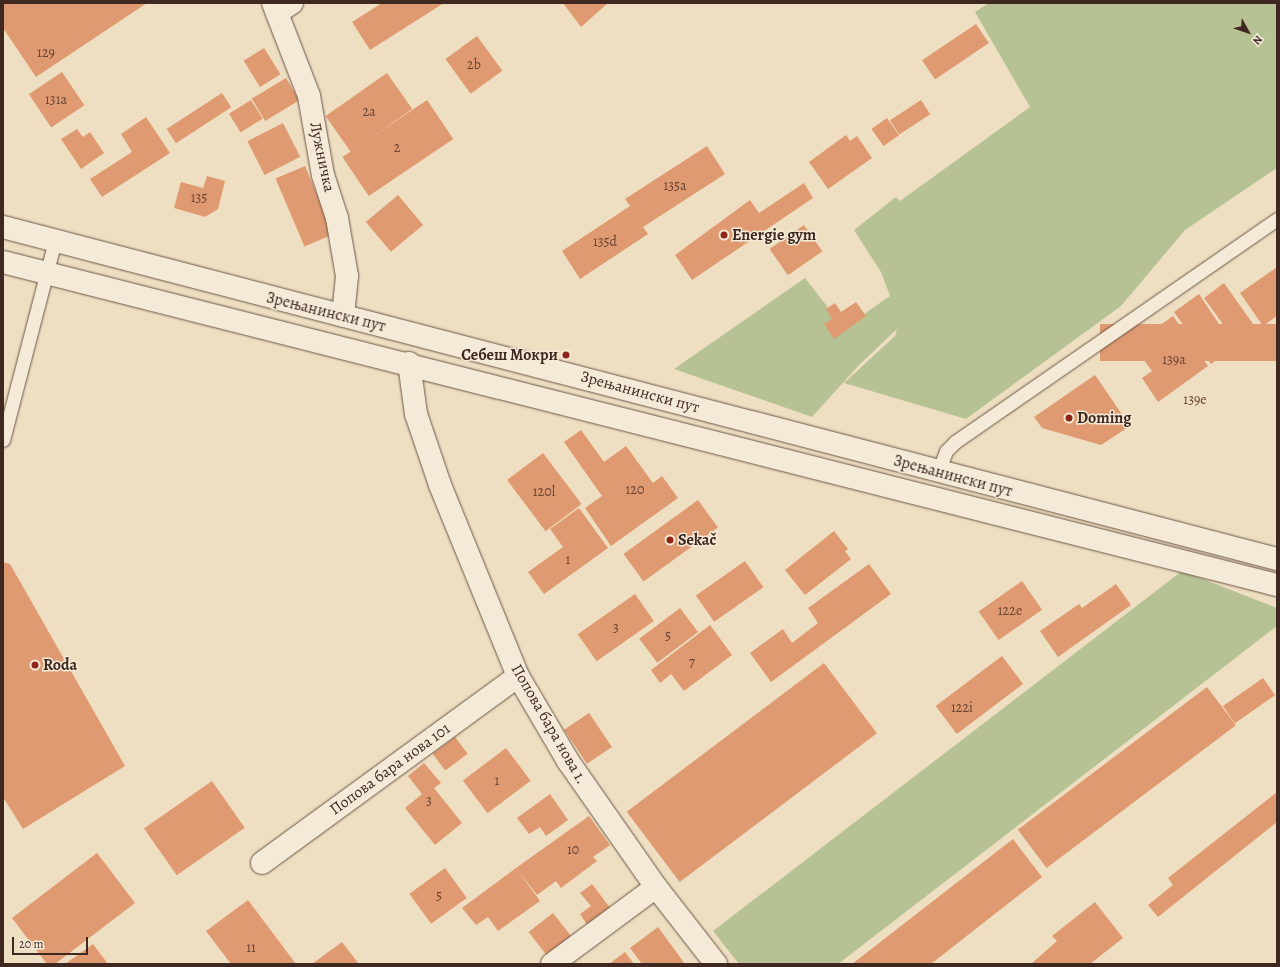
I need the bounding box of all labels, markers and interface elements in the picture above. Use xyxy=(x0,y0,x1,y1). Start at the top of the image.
north arrow xyxy=(1228,12,1268,52)
text: N xyxy=(1249,32,1266,48)
house number: 129 xyxy=(37,45,55,61)
house number: 2b xyxy=(467,57,481,73)
house number: 131a xyxy=(45,92,67,108)
house number: 2a xyxy=(362,104,376,120)
street label: Лужничка xyxy=(305,120,339,194)
house number: 2 xyxy=(394,140,400,156)
house number: 135a xyxy=(663,178,687,194)
house number: 135 xyxy=(191,190,207,206)
place label: Energie gym xyxy=(732,225,816,245)
marker: Energie gym xyxy=(719,230,729,240)
house number: 135d xyxy=(593,234,617,250)
street label: Зрењанински пут xyxy=(264,288,388,336)
place label: Себеш Мокри xyxy=(461,345,558,365)
marker: Себеш Мокри xyxy=(561,350,571,360)
house number: 139a xyxy=(1162,352,1186,368)
street label: Зрењанински пут xyxy=(578,367,702,417)
house number: 139e xyxy=(1183,392,1207,408)
place label: Doming xyxy=(1077,408,1132,428)
marker: Doming xyxy=(1064,413,1074,423)
street label: Зрењанински пут xyxy=(891,451,1015,501)
house number: 120 xyxy=(626,482,644,498)
house number: 120l xyxy=(533,484,555,500)
place label: Sekač xyxy=(678,530,716,550)
marker: Sekač xyxy=(665,535,675,545)
house number: 1 xyxy=(566,552,570,568)
house number: 122e xyxy=(998,603,1022,619)
house number: 3 xyxy=(613,620,619,636)
house number: 5 xyxy=(665,628,671,644)
place label: Roda xyxy=(43,655,77,675)
house number: 7 xyxy=(689,655,695,671)
marker: Roda xyxy=(30,660,40,670)
street label: Попова бара нова 1. xyxy=(507,661,591,787)
house number: 122i xyxy=(951,700,973,716)
street label: Попова бара нова 101 xyxy=(326,719,454,819)
house number: 1 xyxy=(495,773,499,789)
house number: 3 xyxy=(426,793,432,809)
house number: 10 xyxy=(567,842,579,858)
house number: 5 xyxy=(436,888,442,904)
scale bar xyxy=(14,929,90,955)
text: 20 m xyxy=(19,936,43,952)
house number: 11 xyxy=(246,940,256,956)

